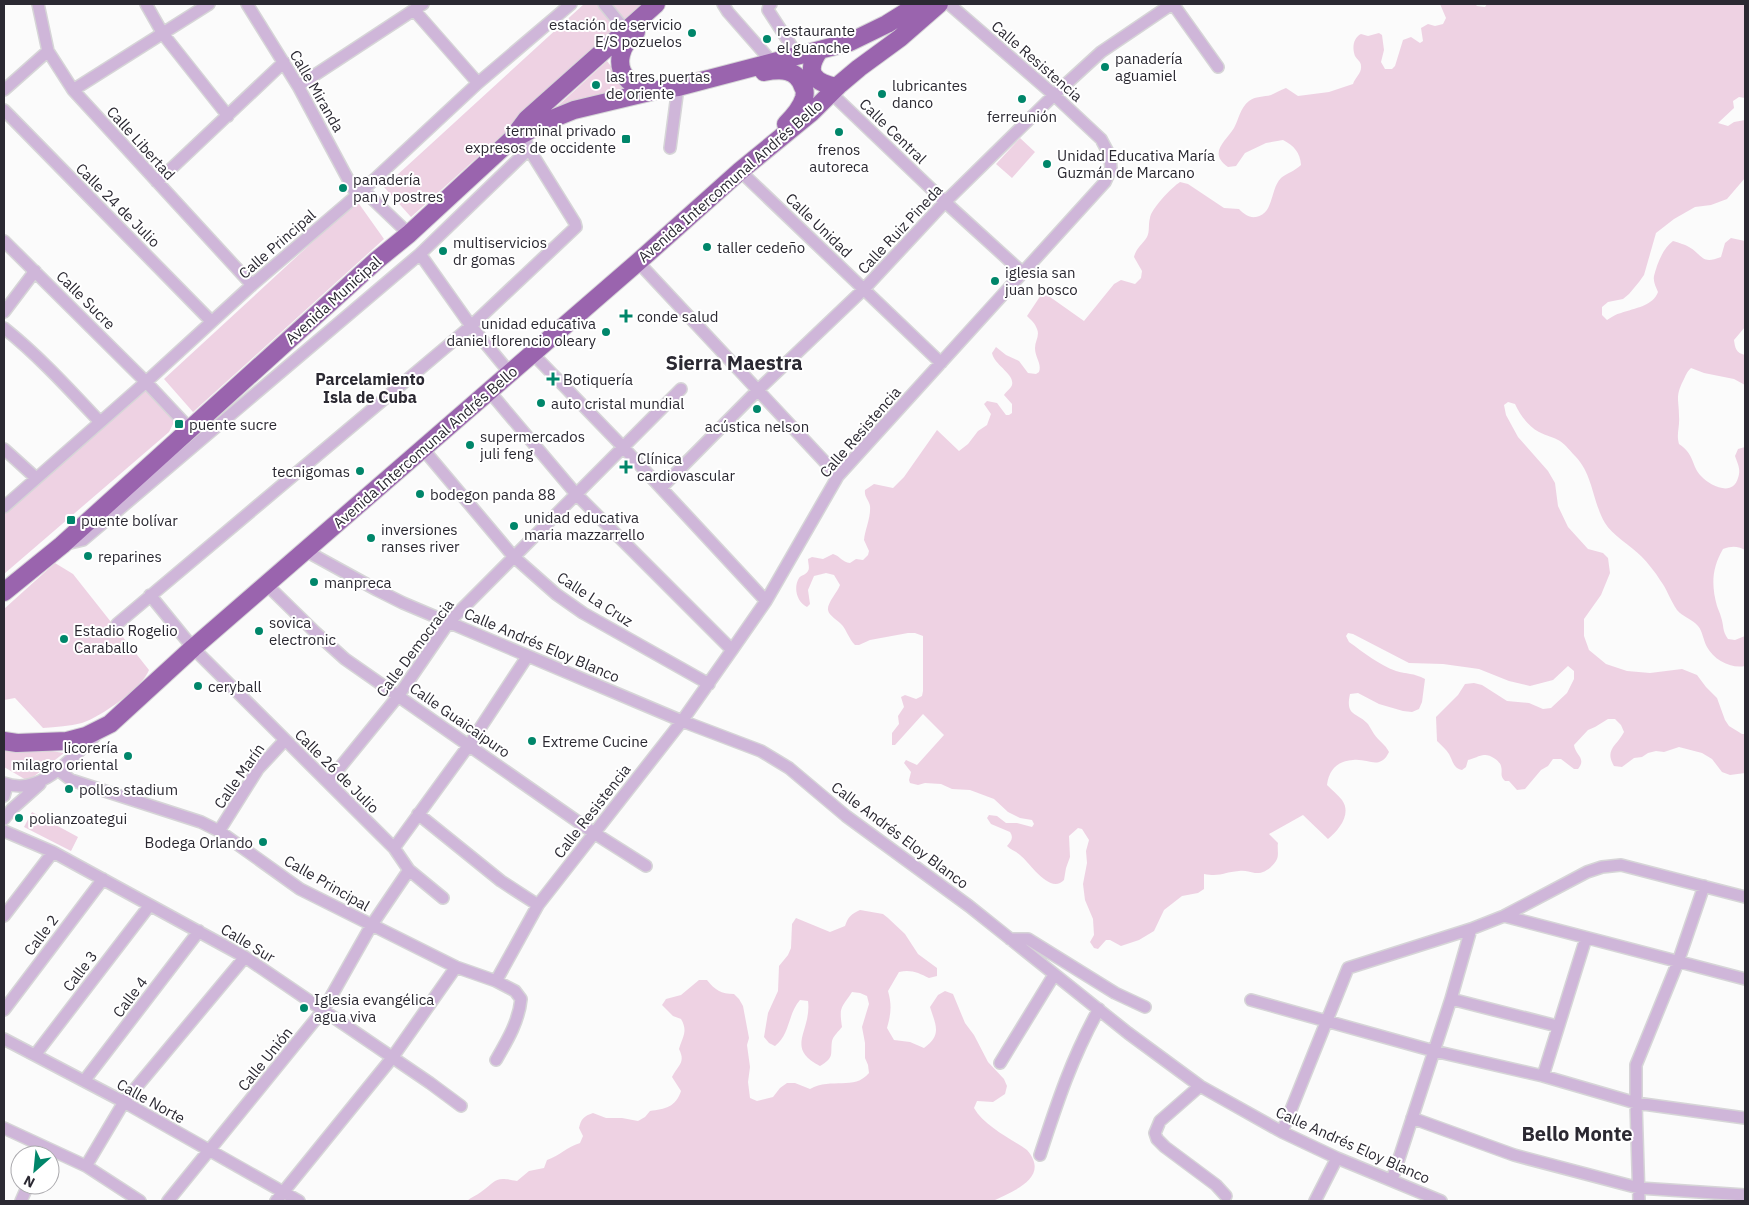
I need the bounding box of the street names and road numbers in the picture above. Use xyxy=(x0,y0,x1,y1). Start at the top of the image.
street label: Calle Resistencia xyxy=(988,16,1086,106)
street label: Calle Miranda xyxy=(286,46,348,136)
street label: Calle Central xyxy=(855,94,931,168)
street label: Avenida Intercomunal Andrés Bello xyxy=(634,96,826,266)
street label: Calle Libertad xyxy=(103,102,179,184)
street label: Calle 24 de Julio xyxy=(72,159,164,251)
street label: Calle Ruiz Pineda xyxy=(854,180,946,278)
street label: Calle Unidad xyxy=(782,189,856,261)
street label: Calle Principal xyxy=(235,205,319,283)
street label: Avenida Municipal xyxy=(281,252,385,348)
street label: Calle Sucre xyxy=(53,267,119,333)
street label: Avenida Intercomunal Andrés Bello xyxy=(329,362,521,532)
street label: Calle Resistencia xyxy=(815,383,905,481)
street label: Calle La Cruz xyxy=(554,567,636,631)
street label: Calle Democracia xyxy=(372,595,458,701)
street label: Calle Andrés Eloy Blanco xyxy=(461,604,623,686)
street label: Calle Guaicaipuro xyxy=(406,678,514,762)
street label: Calle 26 de Julio xyxy=(291,725,383,817)
street label: Calle Marín xyxy=(210,740,268,812)
street label: Calle Resistencia xyxy=(549,760,635,862)
street label: Calle Andrés Eloy Blanco xyxy=(828,777,972,893)
street label: Calle Principal xyxy=(281,851,373,915)
street label: Calle 2 xyxy=(20,911,62,959)
street label: Calle Sur xyxy=(217,919,279,967)
street label: Calle 3 xyxy=(59,947,101,995)
street label: Calle 4 xyxy=(109,973,151,1021)
street label: Calle Unión xyxy=(234,1023,296,1095)
street label: Calle Norte xyxy=(114,1074,188,1128)
street label: Calle Andrés Eloy Blanco xyxy=(1273,1102,1433,1188)

